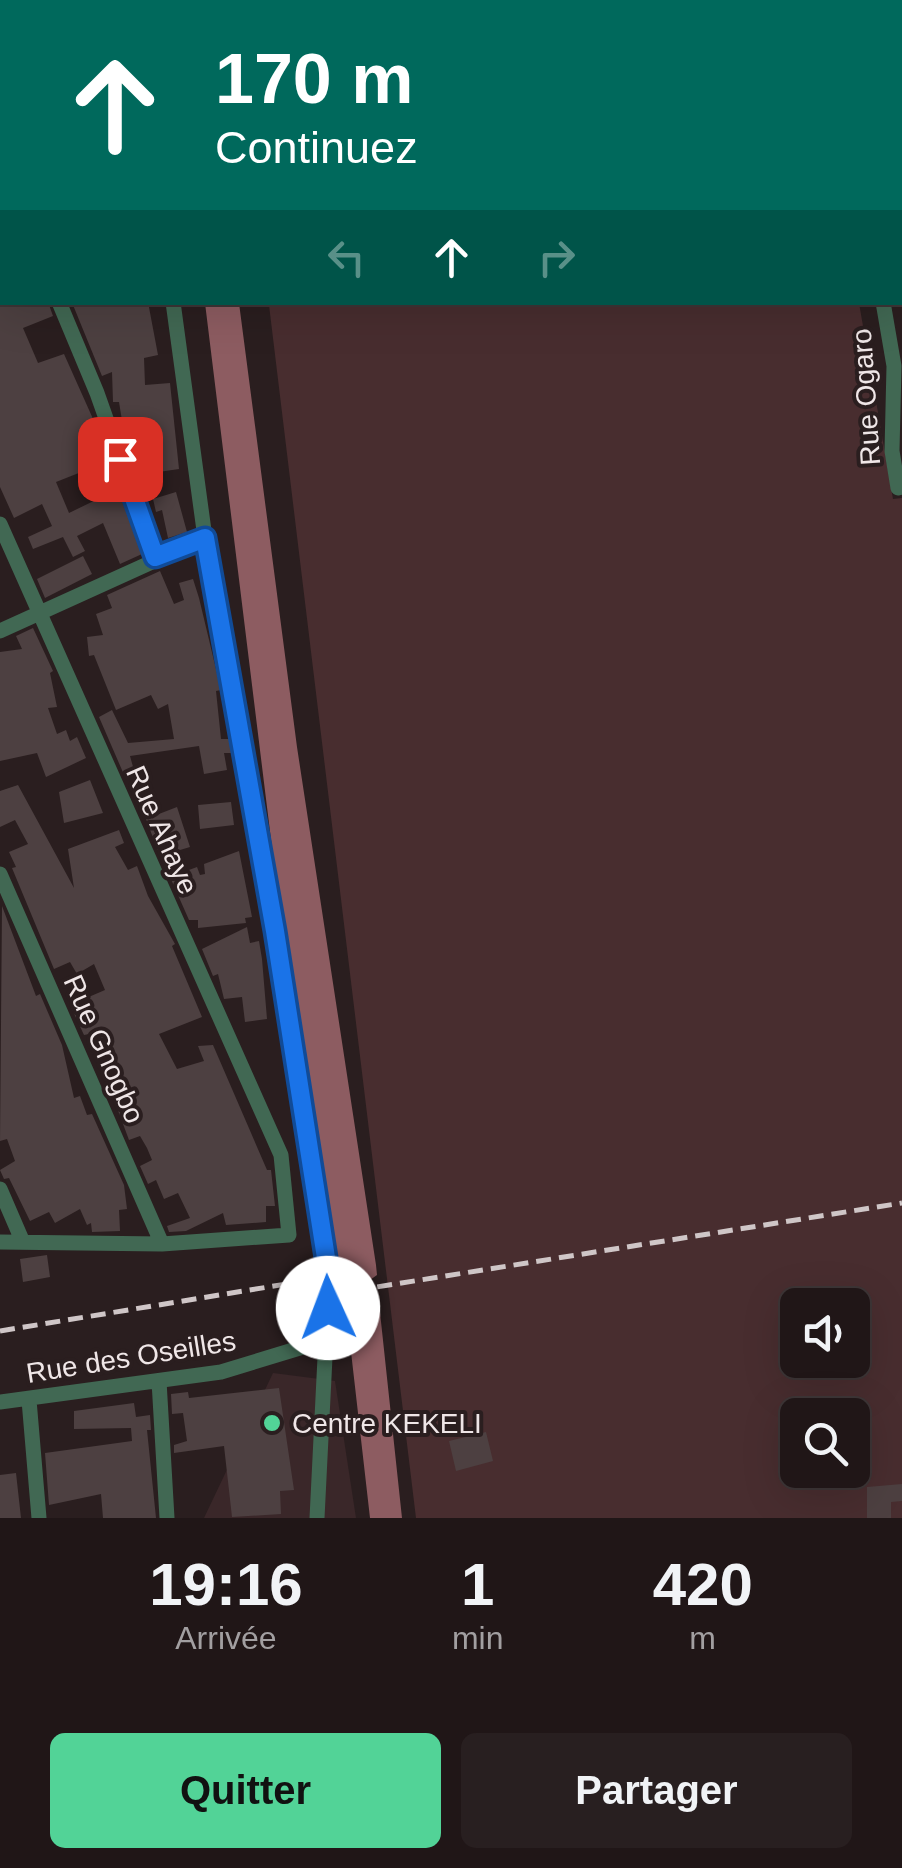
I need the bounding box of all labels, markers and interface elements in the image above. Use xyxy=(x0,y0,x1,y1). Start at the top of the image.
icon: ahead xyxy=(50,40,180,170)
text: 170 m xyxy=(215,40,413,118)
text: Continuez xyxy=(215,122,418,173)
icon: left xyxy=(319,230,374,285)
icon: ahead xyxy=(424,230,479,285)
icon: right xyxy=(529,230,584,285)
street label: Rue Ogaro xyxy=(846,328,886,466)
pin xyxy=(78,417,163,502)
icon: arrive xyxy=(93,432,148,487)
street label: Rue Ahaye xyxy=(120,761,204,899)
street label: Rue Gnogbo xyxy=(58,970,150,1128)
position arrow xyxy=(276,1256,380,1360)
map controls xyxy=(780,1288,870,1488)
button: sound xyxy=(780,1288,870,1378)
street label: Rue des Oseilles xyxy=(24,1325,238,1389)
button: search xyxy=(780,1398,870,1488)
place label: Centre KEKELI xyxy=(292,1408,482,1439)
marker: Centre KEKELI xyxy=(261,1412,283,1434)
text: 19:16 xyxy=(149,1551,303,1618)
text: 1 xyxy=(461,1551,494,1618)
text: 420 xyxy=(653,1551,753,1618)
text: Arrivée xyxy=(175,1620,277,1656)
text: min xyxy=(452,1620,503,1656)
text: m xyxy=(689,1620,716,1656)
button: Quitter xyxy=(50,1733,441,1848)
button: Partager xyxy=(461,1733,852,1848)

